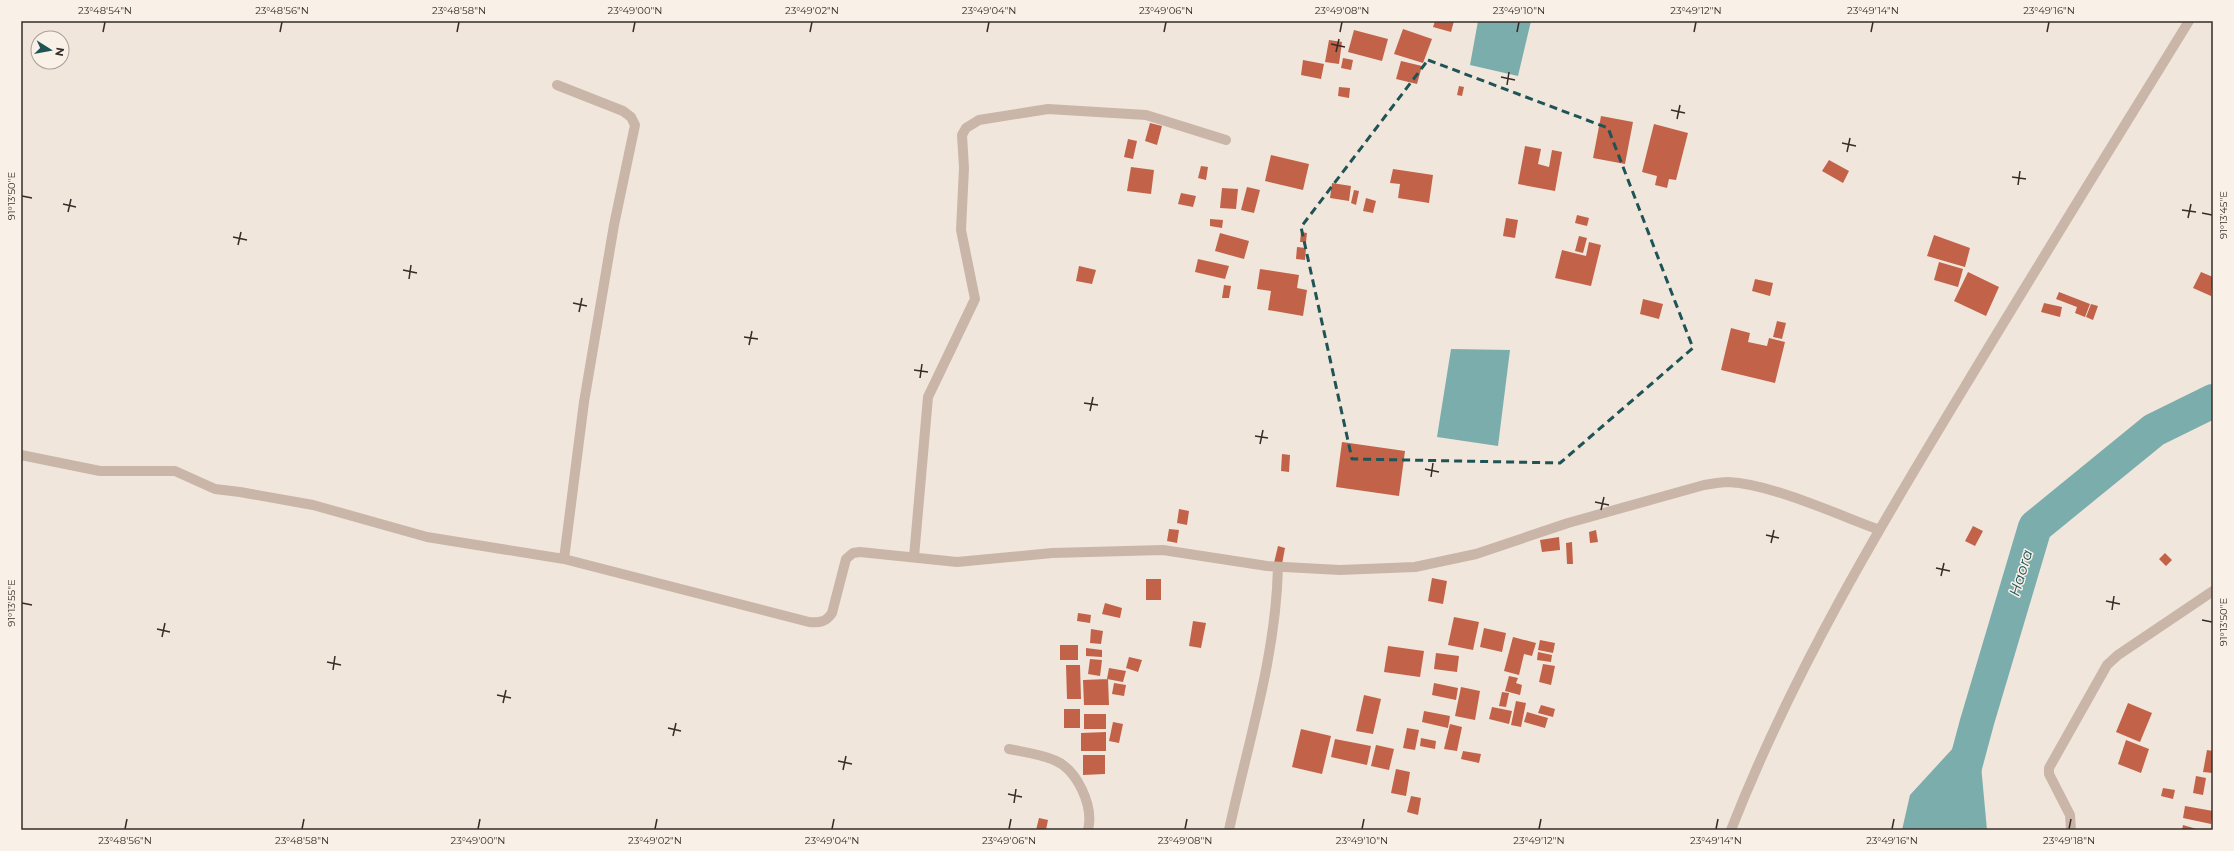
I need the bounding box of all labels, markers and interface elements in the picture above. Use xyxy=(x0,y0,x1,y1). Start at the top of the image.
text: 23°48'54"N xyxy=(78,4,132,17)
text: 23°48'56"N xyxy=(255,4,309,17)
text: 23°48'58"N xyxy=(432,4,486,17)
text: 23°49'00"N xyxy=(608,4,662,17)
text: 23°49'02"N xyxy=(785,4,839,17)
text: 23°49'04"N xyxy=(962,4,1016,17)
text: 23°49'06"N xyxy=(1139,4,1193,17)
text: 23°49'08"N xyxy=(1315,4,1369,17)
text: 23°49'10"N xyxy=(1493,4,1545,17)
text: 23°49'12"N xyxy=(1670,4,1722,17)
text: 23°49'14"N xyxy=(1847,4,1899,17)
text: 23°49'16"N xyxy=(2023,4,2075,17)
north arrow xyxy=(30,30,70,70)
text: N xyxy=(52,46,68,58)
text: 91°13'50"E xyxy=(5,172,18,220)
text: 91°13'45"E xyxy=(2217,191,2230,239)
water label: Haora xyxy=(2004,547,2037,598)
text: 91°13'55"E xyxy=(5,579,18,627)
text: 91°13'50"E xyxy=(2217,598,2230,646)
text: 23°48'56"N xyxy=(98,834,152,847)
text: 23°48'58"N xyxy=(275,834,329,847)
text: 23°49'00"N xyxy=(451,834,505,847)
text: 23°49'02"N xyxy=(628,834,682,847)
text: 23°49'04"N xyxy=(805,834,859,847)
text: 23°49'06"N xyxy=(982,834,1036,847)
text: 23°49'08"N xyxy=(1158,834,1212,847)
text: 23°49'10"N xyxy=(1336,834,1388,847)
text: 23°49'12"N xyxy=(1513,834,1565,847)
text: 23°49'14"N xyxy=(1690,834,1742,847)
text: 23°49'16"N xyxy=(1866,834,1918,847)
text: 23°49'18"N xyxy=(2043,834,2095,847)

